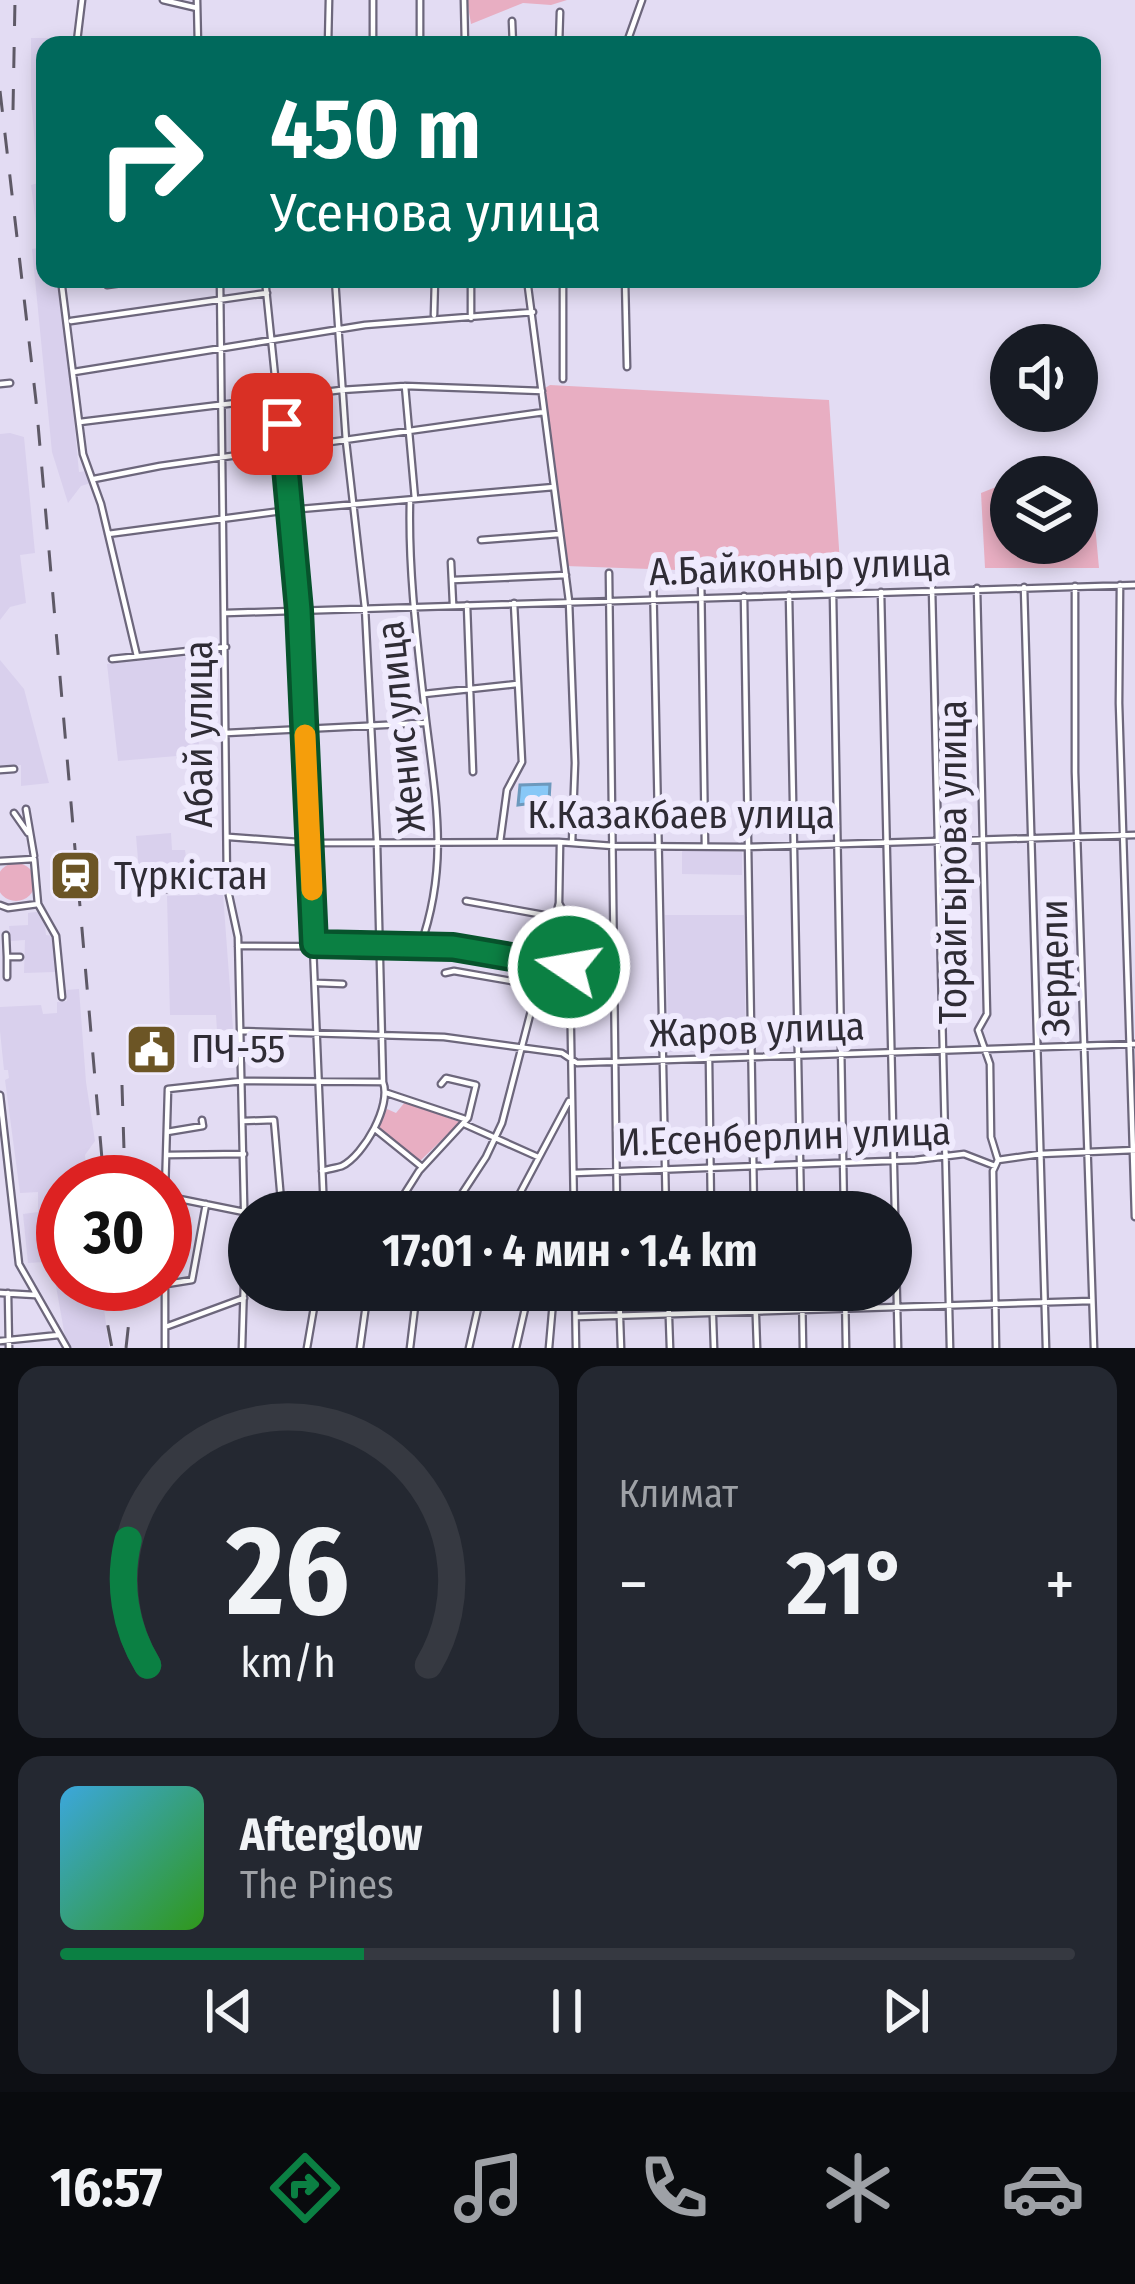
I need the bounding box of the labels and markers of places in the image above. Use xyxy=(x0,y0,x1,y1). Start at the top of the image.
pin xyxy=(231,373,333,475)
station icon: Түркістан xyxy=(47,848,103,904)
place label: Түркістан xyxy=(114,853,268,899)
public building icon: ПЧ-55 xyxy=(124,1021,180,1077)
place label: ПЧ-55 xyxy=(191,1026,286,1072)

